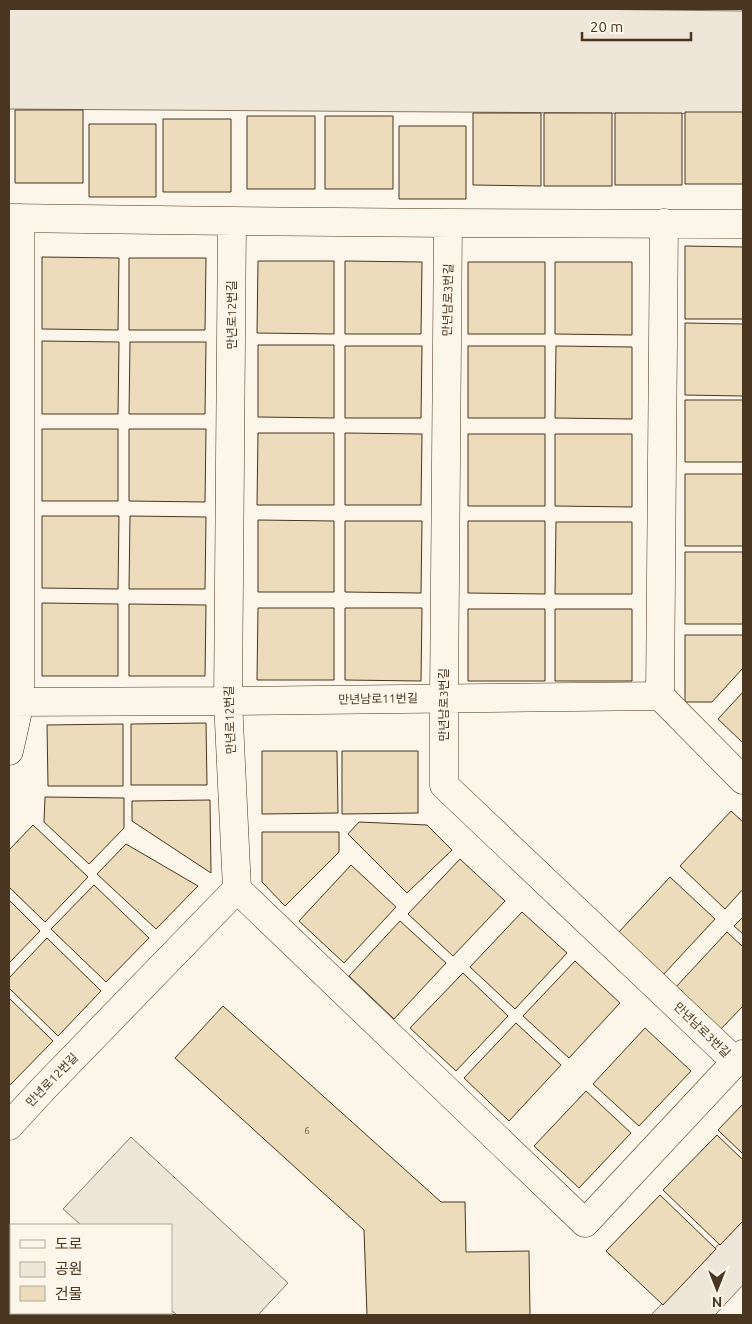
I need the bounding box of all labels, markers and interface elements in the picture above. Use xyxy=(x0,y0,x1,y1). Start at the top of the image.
scale bar xyxy=(582,10,691,42)
text: 20 m xyxy=(590,18,623,35)
street label: 만년남로3번길 xyxy=(440,263,455,337)
street label: 만년로12번길 xyxy=(225,281,238,349)
street label: 만년남로3번길 xyxy=(437,668,450,742)
street label: 만년로12번길 xyxy=(222,685,237,755)
street label: 만년남로11번길 xyxy=(338,691,418,706)
street label: 만년남로3번길 xyxy=(672,1000,733,1060)
street label: 만년로12번길 xyxy=(23,1050,80,1109)
house number: 6 xyxy=(304,1125,310,1136)
legend xyxy=(10,1224,172,1314)
text: 도로 xyxy=(55,1235,83,1252)
text: 공원 xyxy=(55,1260,83,1277)
north arrow xyxy=(692,1264,742,1314)
text: 건물 xyxy=(55,1285,83,1302)
text: N xyxy=(712,1294,722,1310)

